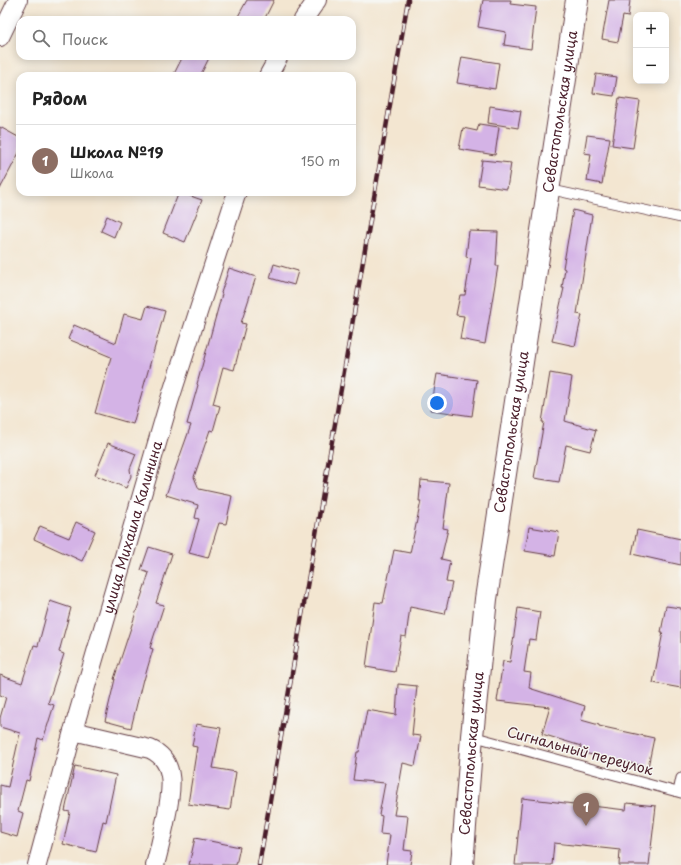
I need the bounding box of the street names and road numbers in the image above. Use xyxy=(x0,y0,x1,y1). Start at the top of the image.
street label: Севастопольская улица xyxy=(537,29,582,194)
street label: Севастопольская улица xyxy=(488,349,534,515)
street label: улица Михаила Калинина xyxy=(97,438,167,616)
street label: Севастопольская улица xyxy=(453,670,489,836)
street label: Сигнальный переулок xyxy=(505,721,656,780)

